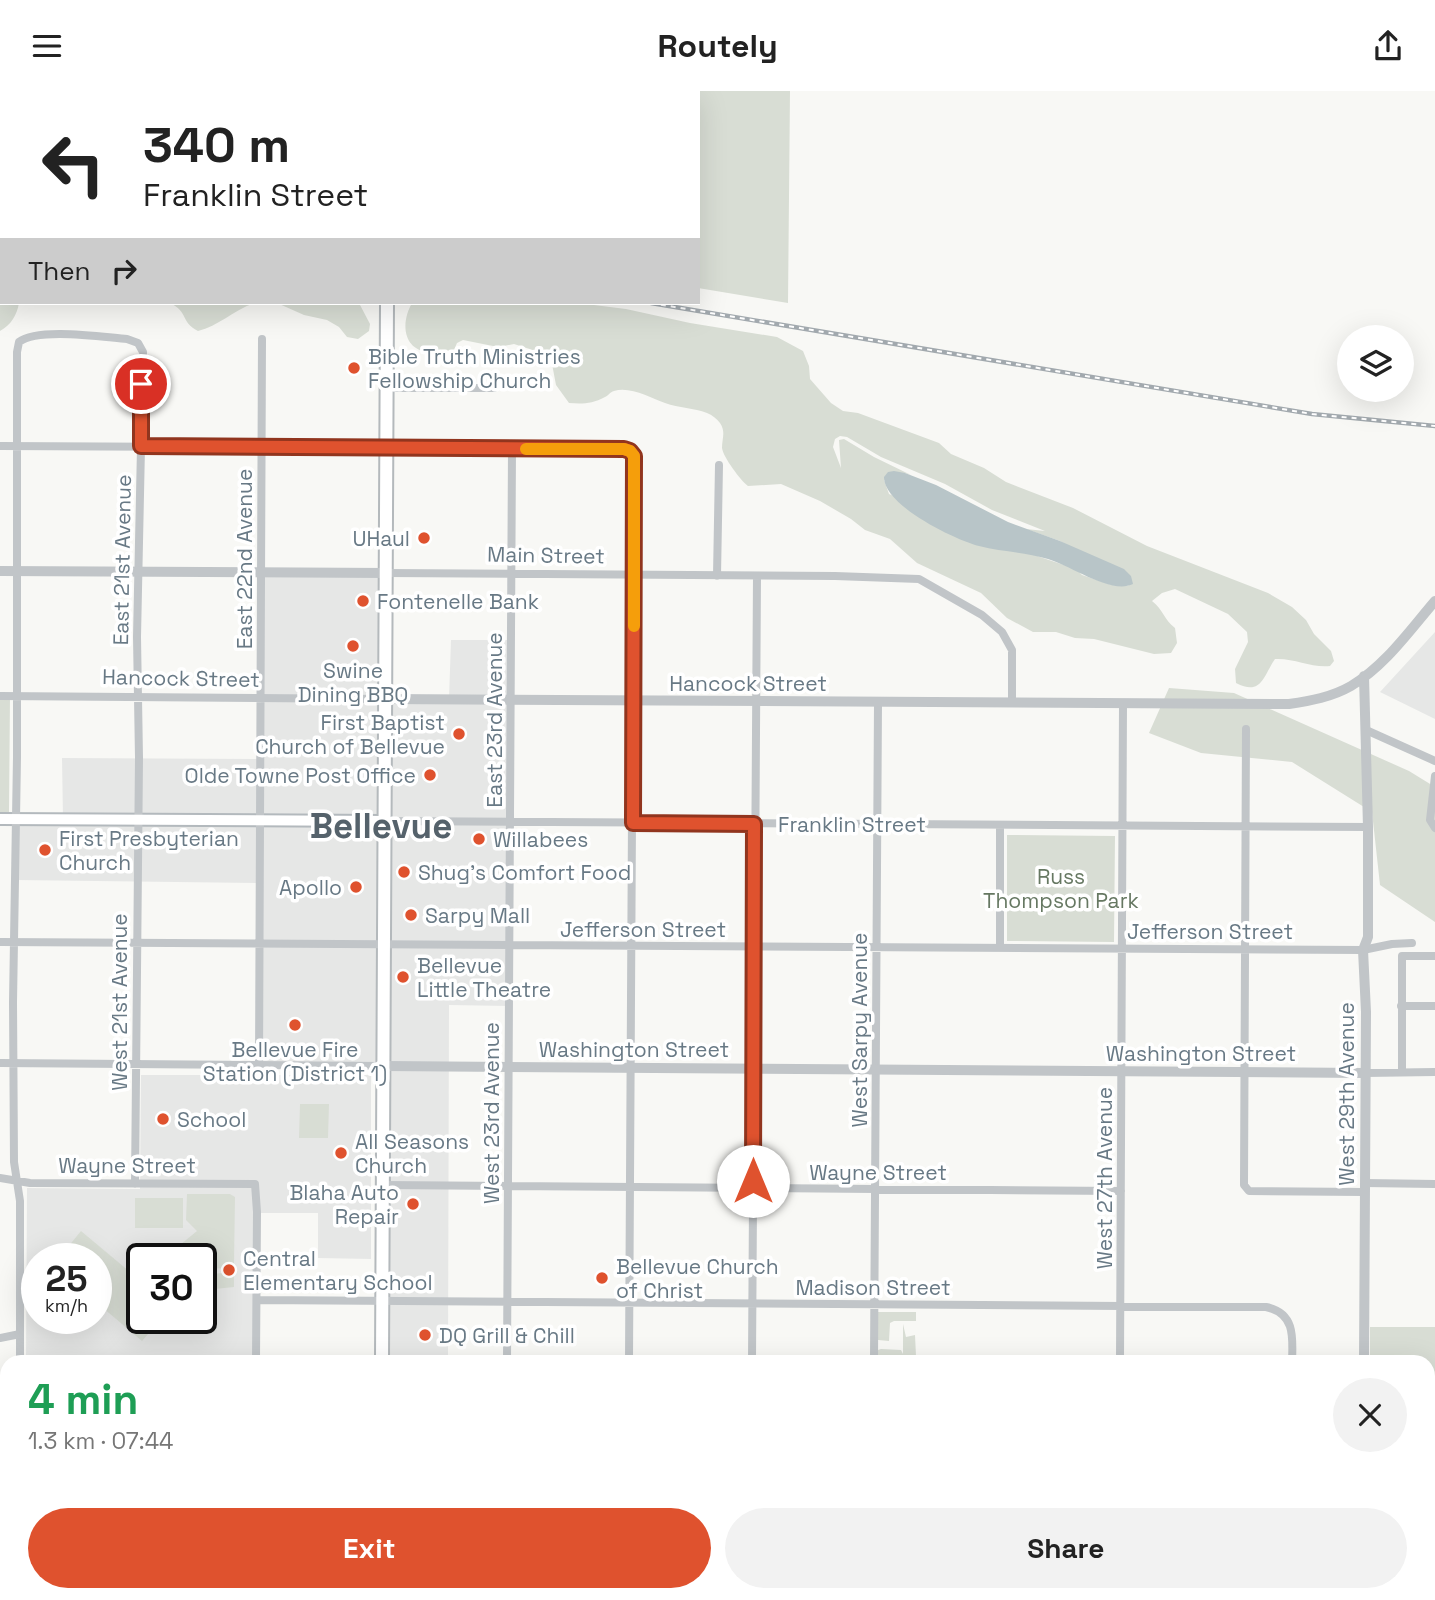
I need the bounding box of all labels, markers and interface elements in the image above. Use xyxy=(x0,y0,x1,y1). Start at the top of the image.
text: Routely xyxy=(657,26,778,66)
icon: menu xyxy=(28,27,66,65)
icon: share xyxy=(1369,27,1407,65)
text: 340 m xyxy=(143,114,290,176)
icon: left xyxy=(28,119,119,210)
text: Franklin Street xyxy=(143,175,368,215)
icon: right xyxy=(105,252,143,290)
text: Then xyxy=(28,254,91,288)
map controls xyxy=(1337,325,1414,402)
button: layers xyxy=(1337,325,1414,402)
place label: Bible Truth Ministries Fellowship Church xyxy=(368,343,581,394)
pin xyxy=(111,354,171,414)
marker: Bible Truth Ministries Fellowship Church xyxy=(346,360,362,376)
icon: arrive xyxy=(122,365,160,403)
street label: East 22nd Avenue xyxy=(231,469,258,649)
street label: East 21st Avenue xyxy=(107,474,137,646)
place label: UHaul xyxy=(352,525,410,552)
marker: UHaul xyxy=(416,530,432,546)
street label: Main Street xyxy=(487,540,605,570)
place label: Fontenelle Bank xyxy=(377,588,539,615)
marker: Fontenelle Bank xyxy=(355,593,371,609)
street label: East 23rd Avenue xyxy=(481,632,508,808)
marker: Swine Dining BBQ xyxy=(345,638,361,654)
place label: Swine Dining BBQ xyxy=(298,657,408,708)
street label: Hancock Street xyxy=(102,663,260,693)
street label: Hancock Street xyxy=(669,670,827,697)
place label: First Baptist Church of Bellevue xyxy=(255,709,445,760)
marker: First Baptist Church of Bellevue xyxy=(451,726,467,742)
place label: Olde Towne Post Office xyxy=(185,762,416,789)
marker: Olde Towne Post Office xyxy=(422,767,438,783)
district label: Bellevue xyxy=(310,804,452,848)
street label: Franklin Street xyxy=(778,811,926,838)
place label: First Presbyterian Church xyxy=(59,825,239,876)
place label: Willabees xyxy=(493,826,588,853)
marker: Willabees xyxy=(471,831,487,847)
marker: First Presbyterian Church xyxy=(37,842,53,858)
place label: Shug's Comfort Food xyxy=(418,859,631,886)
park label: Russ Thompson Park xyxy=(983,863,1139,914)
marker: Shug's Comfort Food xyxy=(396,864,412,880)
place label: Apollo xyxy=(279,874,342,901)
marker: Apollo xyxy=(348,879,364,895)
place label: Sarpy Mall xyxy=(425,902,530,929)
marker: Sarpy Mall xyxy=(403,907,419,923)
street label: West 21st Avenue xyxy=(106,913,133,1091)
street label: Jefferson Street xyxy=(560,916,726,943)
street label: Jefferson Street xyxy=(1127,918,1293,945)
street label: West Sarpy Avenue xyxy=(846,933,873,1127)
place label: Bellevue Little Theatre xyxy=(417,952,551,1003)
marker: Bellevue Little Theatre xyxy=(395,969,411,985)
street label: West 29th Avenue xyxy=(1333,1002,1360,1186)
marker: Bellevue Fire Station (District 1) xyxy=(287,1017,303,1033)
street label: West 23rd Avenue xyxy=(478,1022,505,1204)
place label: Bellevue Fire Station (District 1) xyxy=(203,1036,387,1087)
street label: Washington Street xyxy=(539,1036,729,1063)
street label: Washington Street xyxy=(1106,1040,1296,1067)
street label: West 27th Avenue xyxy=(1091,1087,1118,1269)
place label: School xyxy=(177,1106,246,1133)
marker: School xyxy=(155,1111,171,1127)
place label: All Seasons Church xyxy=(355,1128,469,1179)
position arrow xyxy=(716,1144,790,1218)
marker: All Seasons Church xyxy=(333,1145,349,1161)
street label: Wayne Street xyxy=(58,1152,196,1179)
street label: Wayne Street xyxy=(809,1159,947,1186)
place label: Blaha Auto Repair xyxy=(289,1179,399,1230)
marker: Blaha Auto Repair xyxy=(405,1196,421,1212)
speed limit sign: 30 xyxy=(126,1243,217,1334)
place label: Central Elementary School xyxy=(243,1245,433,1296)
place label: Bellevue Church of Christ xyxy=(616,1253,779,1304)
text: 25 xyxy=(46,1257,87,1301)
marker: Central Elementary School xyxy=(221,1262,237,1278)
marker: Bellevue Church of Christ xyxy=(594,1270,610,1286)
street label: Madison Street xyxy=(795,1274,951,1301)
text: km/h xyxy=(45,1294,88,1317)
place label: DQ Grill & Chill xyxy=(439,1322,575,1349)
marker: DQ Grill & Chill xyxy=(417,1327,433,1343)
text: 4 min xyxy=(28,1373,138,1426)
button: close xyxy=(1333,1378,1407,1452)
text: 1.3 km · 07:44 xyxy=(28,1426,173,1456)
button: Exit xyxy=(28,1508,711,1588)
button: Share xyxy=(725,1508,1407,1588)

